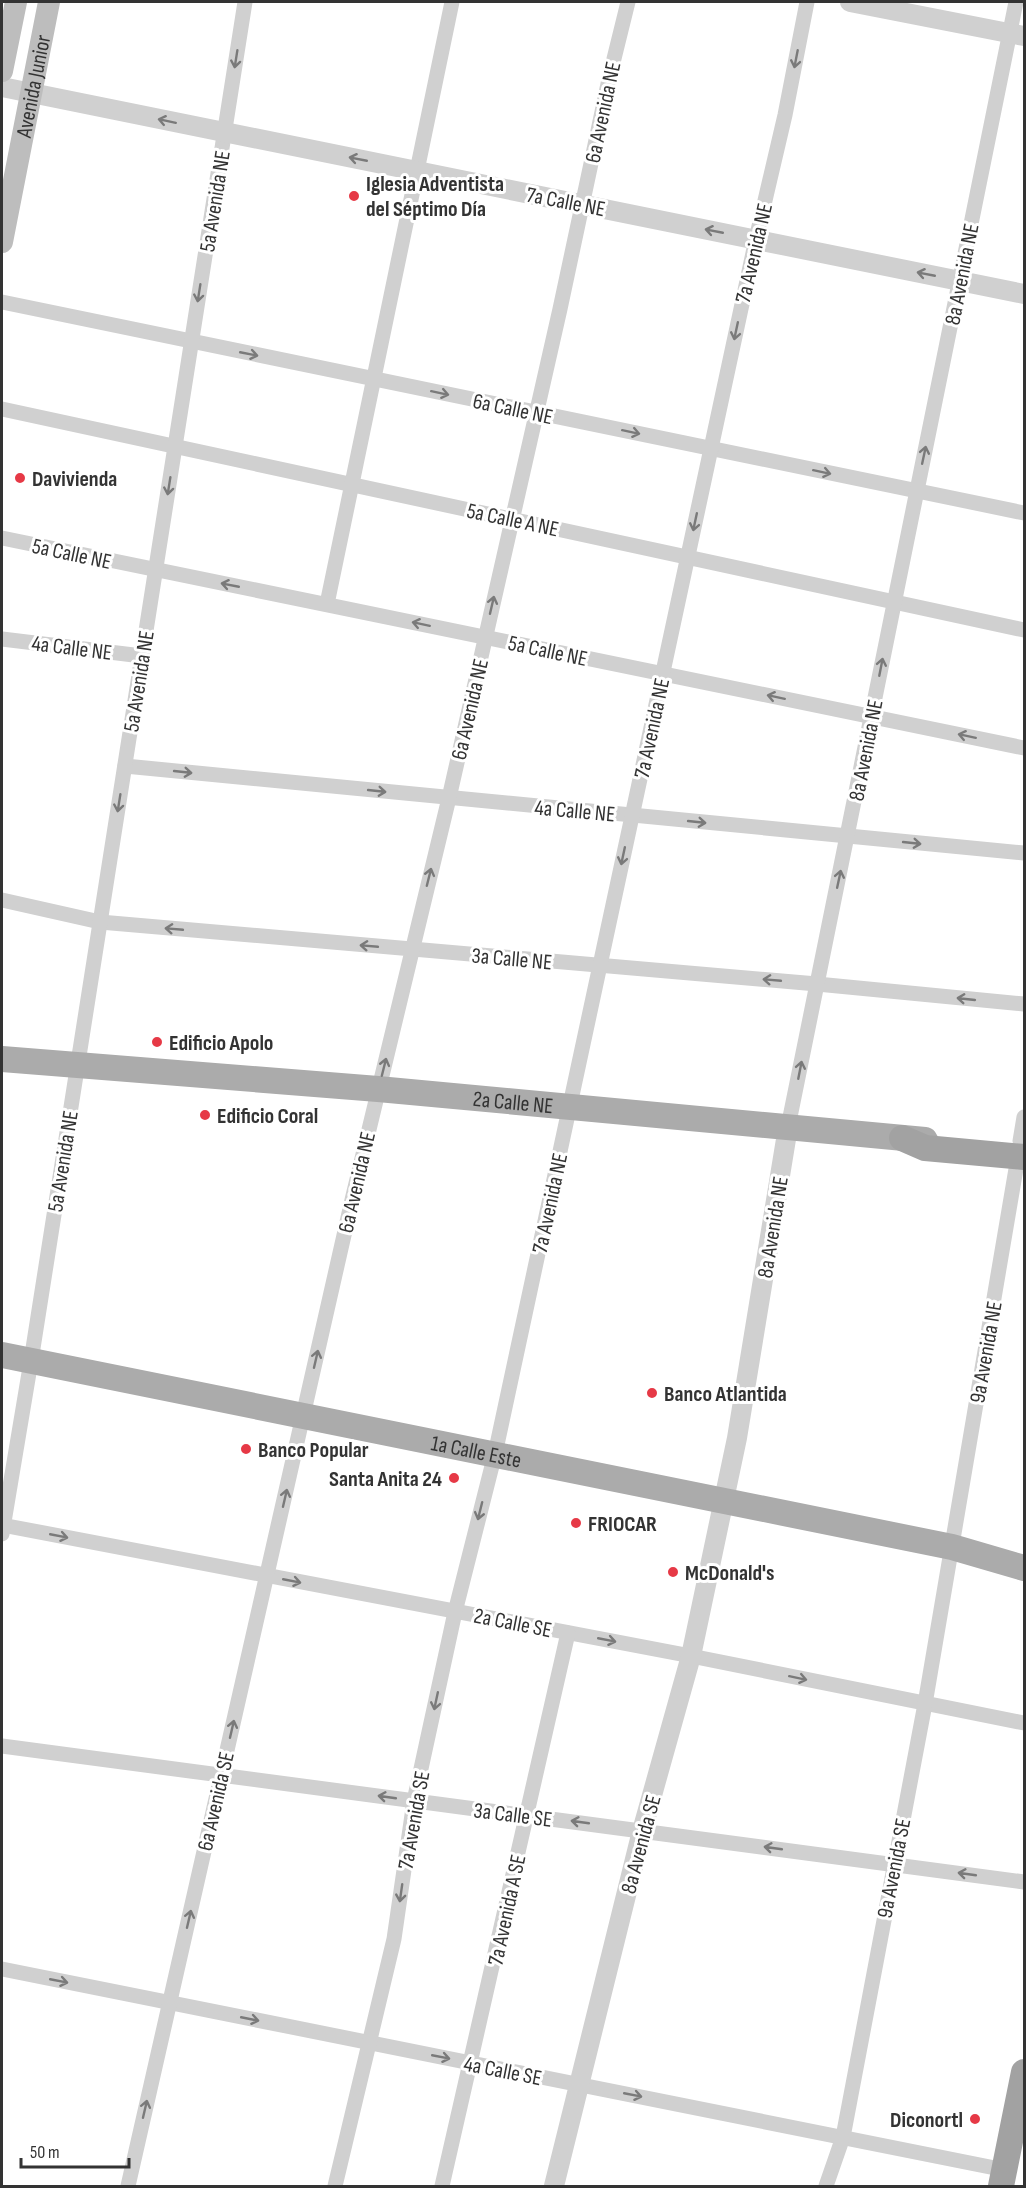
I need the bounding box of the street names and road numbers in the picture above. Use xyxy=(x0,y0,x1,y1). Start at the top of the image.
street label: Avenida Junior xyxy=(11,33,57,141)
street label: 6a Avenida NE xyxy=(580,59,627,165)
street label: 5a Avenida NE xyxy=(194,149,237,254)
street label: 7a Calle NE xyxy=(524,182,608,223)
street label: 7a Avenida NE xyxy=(730,201,779,306)
street label: 8a Avenida NE xyxy=(939,221,986,327)
street label: 6a Calle NE xyxy=(470,388,555,431)
street label: 5a Calle A NE xyxy=(464,498,561,543)
street label: 5a Calle NE xyxy=(30,533,114,576)
street label: 5a Avenida NE xyxy=(118,629,161,734)
street label: 4a Calle NE xyxy=(30,630,114,667)
street label: 5a Calle NE xyxy=(506,630,590,673)
street label: 6a Avenida NE xyxy=(446,656,495,762)
street label: 7a Avenida NE xyxy=(629,676,676,781)
street label: 8a Avenida NE xyxy=(843,697,890,803)
street label: 4a Calle NE xyxy=(533,795,616,828)
street label: 3a Calle NE xyxy=(470,943,553,976)
street label: 2a Calle NE xyxy=(472,1086,555,1120)
street label: 5a Avenida NE xyxy=(42,1109,85,1214)
street label: 6a Avenida NE xyxy=(333,1129,382,1235)
street label: 7a Avenida NE xyxy=(527,1151,574,1256)
street label: 8a Avenida NE xyxy=(752,1174,795,1280)
street label: 9a Avenida NE xyxy=(964,1299,1009,1405)
street label: 1a Calle Este xyxy=(429,1430,524,1475)
street label: 2a Calle SE xyxy=(471,1603,554,1644)
street label: 6a Avenida SE xyxy=(192,1749,241,1854)
street label: 7a Avenida SE xyxy=(393,1769,436,1872)
street label: 8a Avenida SE xyxy=(615,1792,668,1897)
street label: 3a Calle SE xyxy=(472,1797,554,1834)
street label: 9a Avenida SE xyxy=(872,1816,917,1921)
street label: 7a Avenida A SE xyxy=(483,1852,532,1968)
street label: 4a Calle SE xyxy=(461,2051,544,2092)

